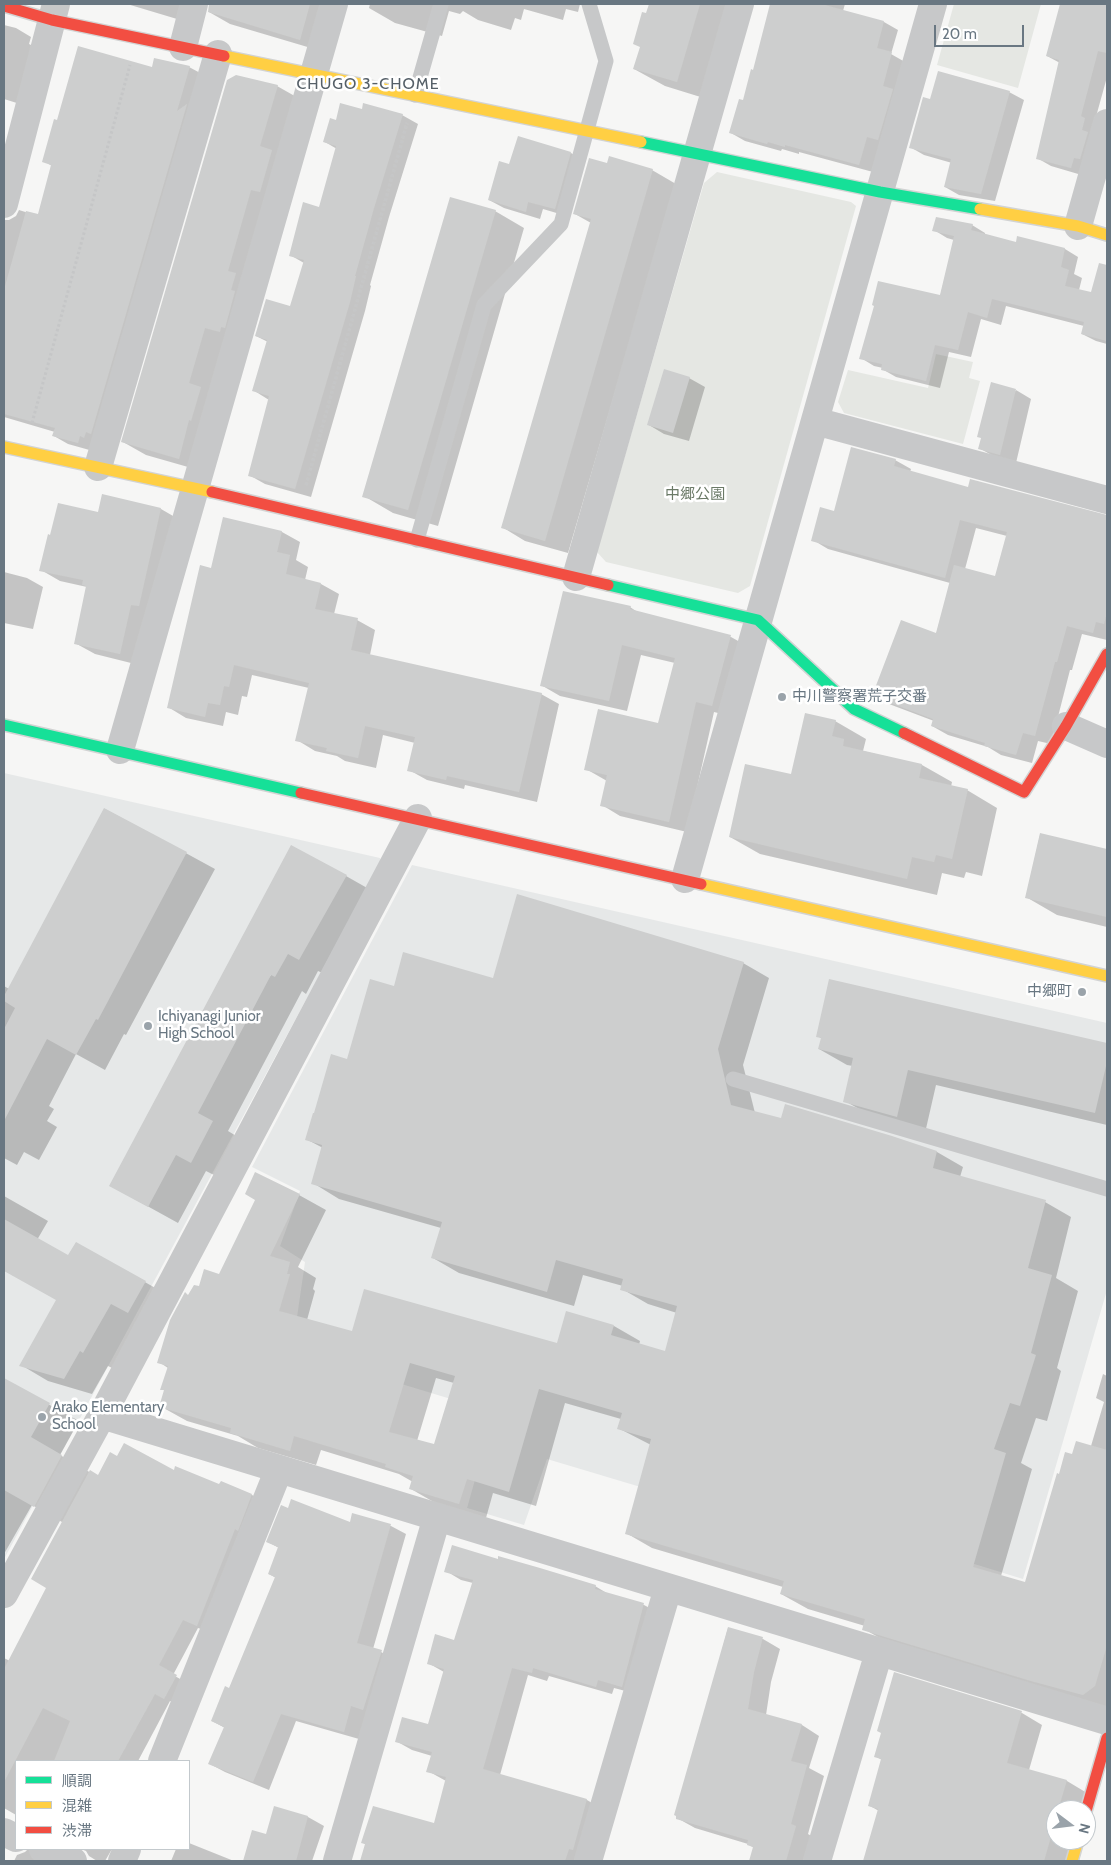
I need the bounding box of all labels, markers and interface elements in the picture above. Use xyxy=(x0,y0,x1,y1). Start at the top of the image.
scale bar xyxy=(936,15,1026,47)
text: 20 m xyxy=(942,25,977,43)
district label: CHUGO 3-CHOME xyxy=(295,74,441,94)
park label: 中郷公園 xyxy=(665,486,725,504)
place label: 中川警察署荒子交番 xyxy=(792,688,927,706)
marker: 中川警察署荒子交番 xyxy=(776,691,788,703)
place label: 中郷町 xyxy=(1027,983,1072,1001)
marker: 中郷町 xyxy=(1076,986,1088,998)
place label: Ichiyanagi Junior High School xyxy=(158,1008,260,1043)
marker: Ichiyanagi Junior High School xyxy=(142,1020,154,1032)
place label: Arako Elementary School xyxy=(52,1399,164,1434)
marker: Arako Elementary School xyxy=(36,1411,48,1423)
legend xyxy=(15,1760,190,1850)
text: 順調 xyxy=(62,1772,92,1790)
text: 混雑 xyxy=(62,1797,92,1815)
north arrow xyxy=(1046,1800,1096,1850)
text: 渋滞 xyxy=(62,1822,92,1840)
text: N xyxy=(1075,1822,1094,1836)

